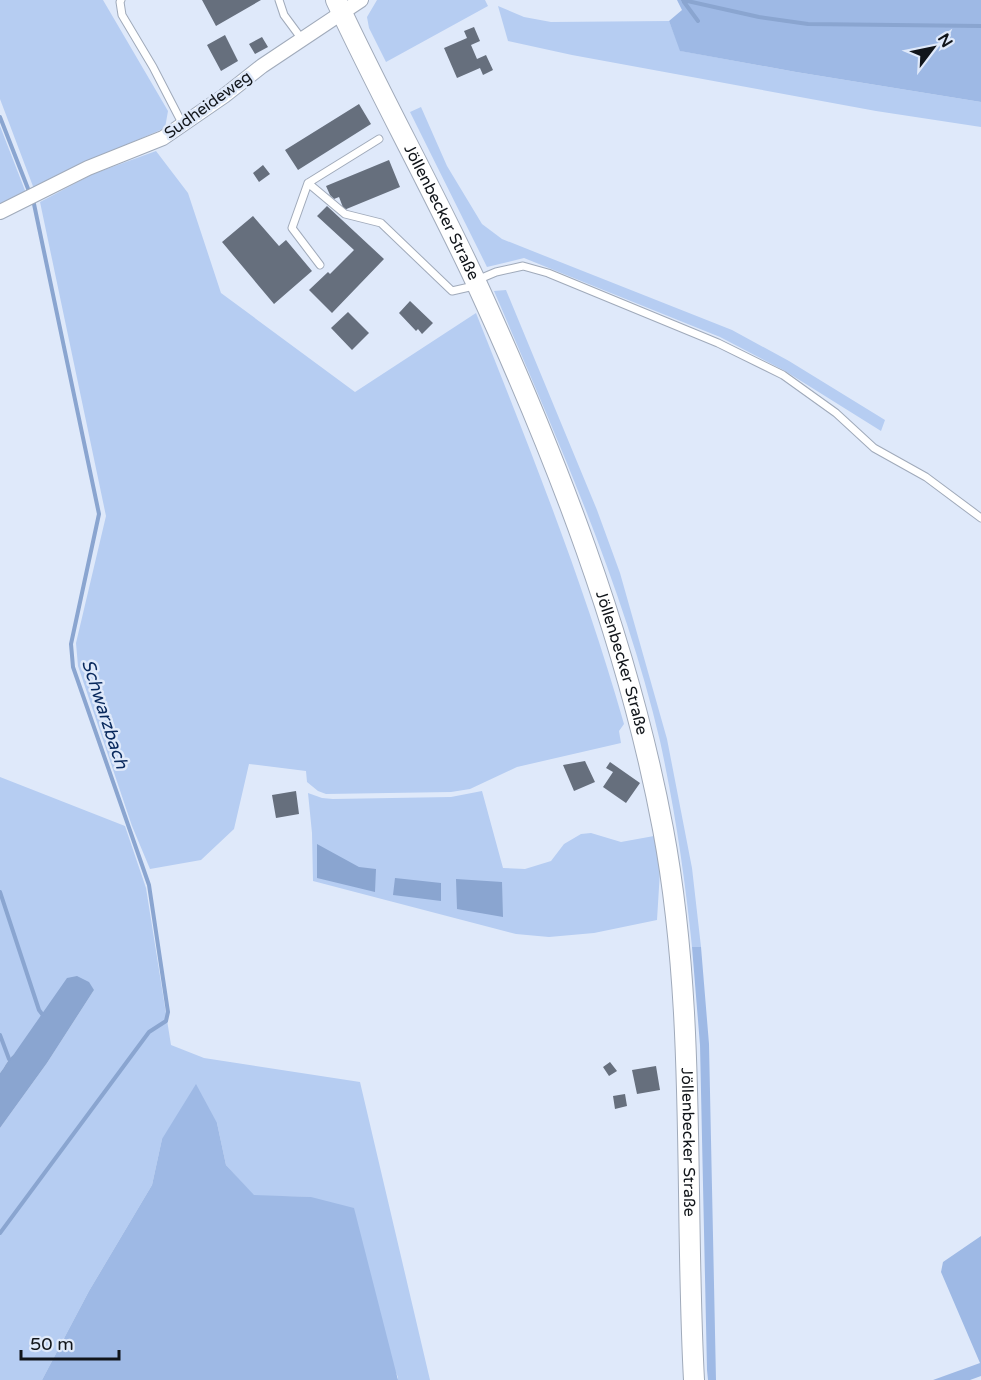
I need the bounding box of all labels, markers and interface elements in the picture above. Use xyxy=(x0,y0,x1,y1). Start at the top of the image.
north arrow xyxy=(903,18,963,78)
text: N xyxy=(933,30,957,51)
street label: Sudheideweg xyxy=(160,67,256,143)
street label: Jöllenbecker Straße xyxy=(399,141,484,283)
street label: Jöllenbecker Straße xyxy=(591,588,652,737)
water label: Schwarzbach xyxy=(77,657,133,772)
street label: Jöllenbecker Straße xyxy=(676,1067,699,1217)
scale bar xyxy=(21,1323,118,1361)
text: 50 m xyxy=(30,1333,74,1355)

